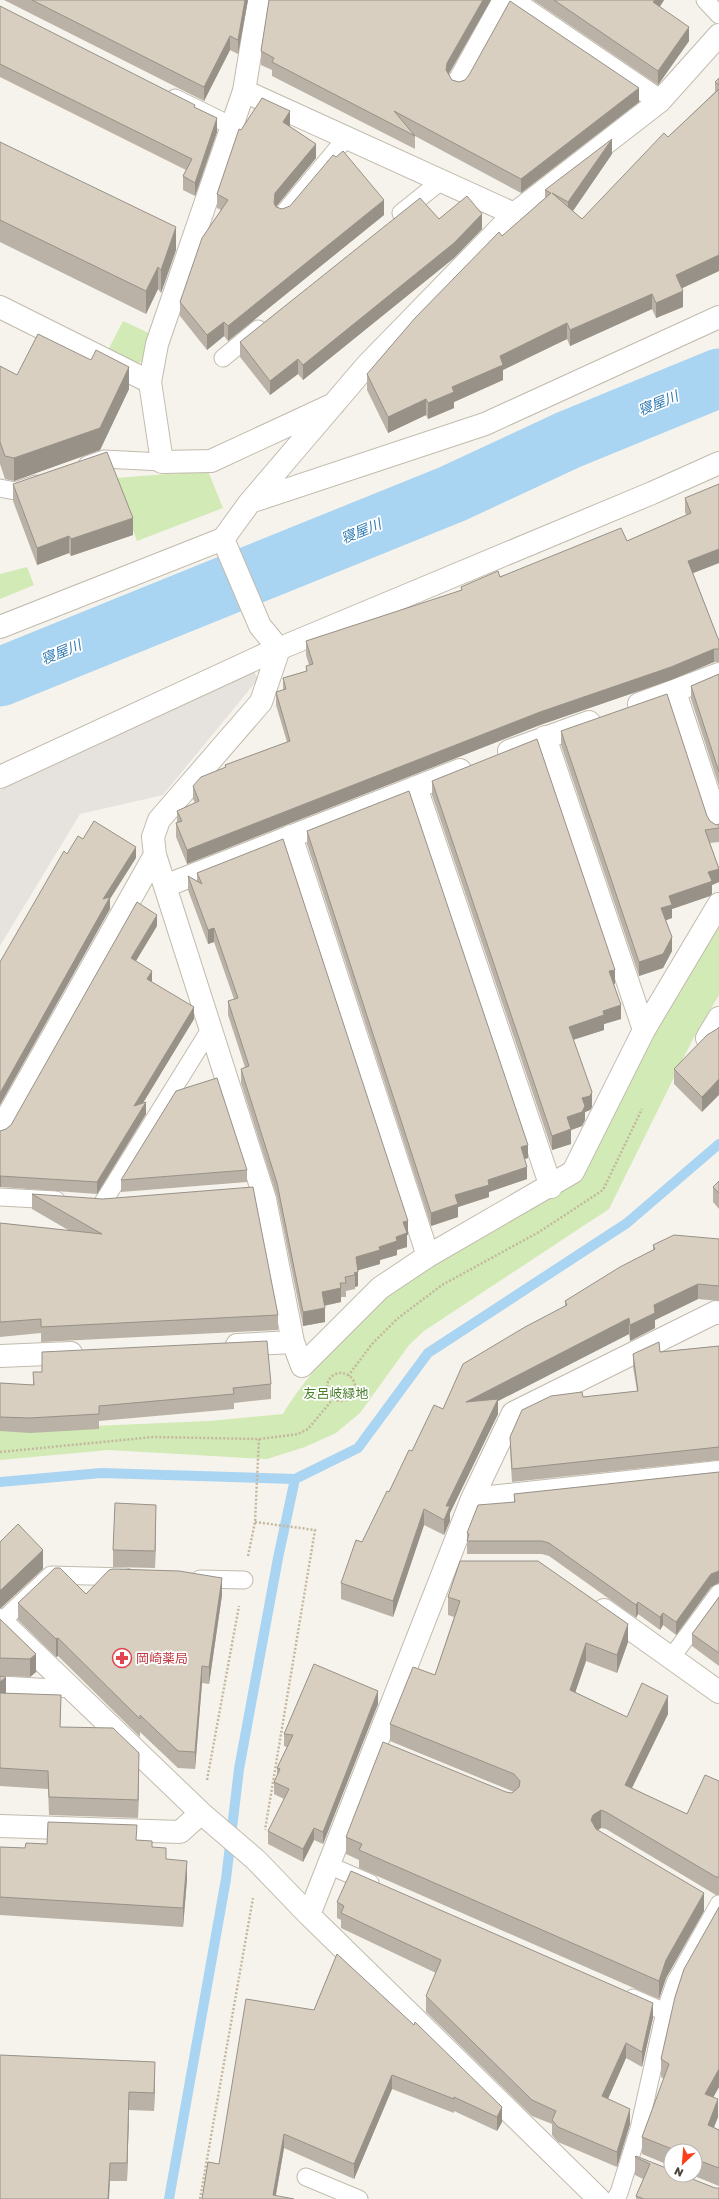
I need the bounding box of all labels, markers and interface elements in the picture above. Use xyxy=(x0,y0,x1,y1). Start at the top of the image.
water label: 寝屋川 xyxy=(635,386,682,418)
water label: 寝屋川 xyxy=(338,514,385,546)
water label: 寝屋川 xyxy=(38,635,85,667)
park label: 友呂岐緑地 xyxy=(303,1385,369,1401)
pharmacy icon: 岡崎薬局 xyxy=(111,1647,133,1669)
place label: 岡崎薬局 xyxy=(136,1650,188,1666)
north arrow xyxy=(663,2143,703,2183)
text: N xyxy=(672,2165,685,2180)

